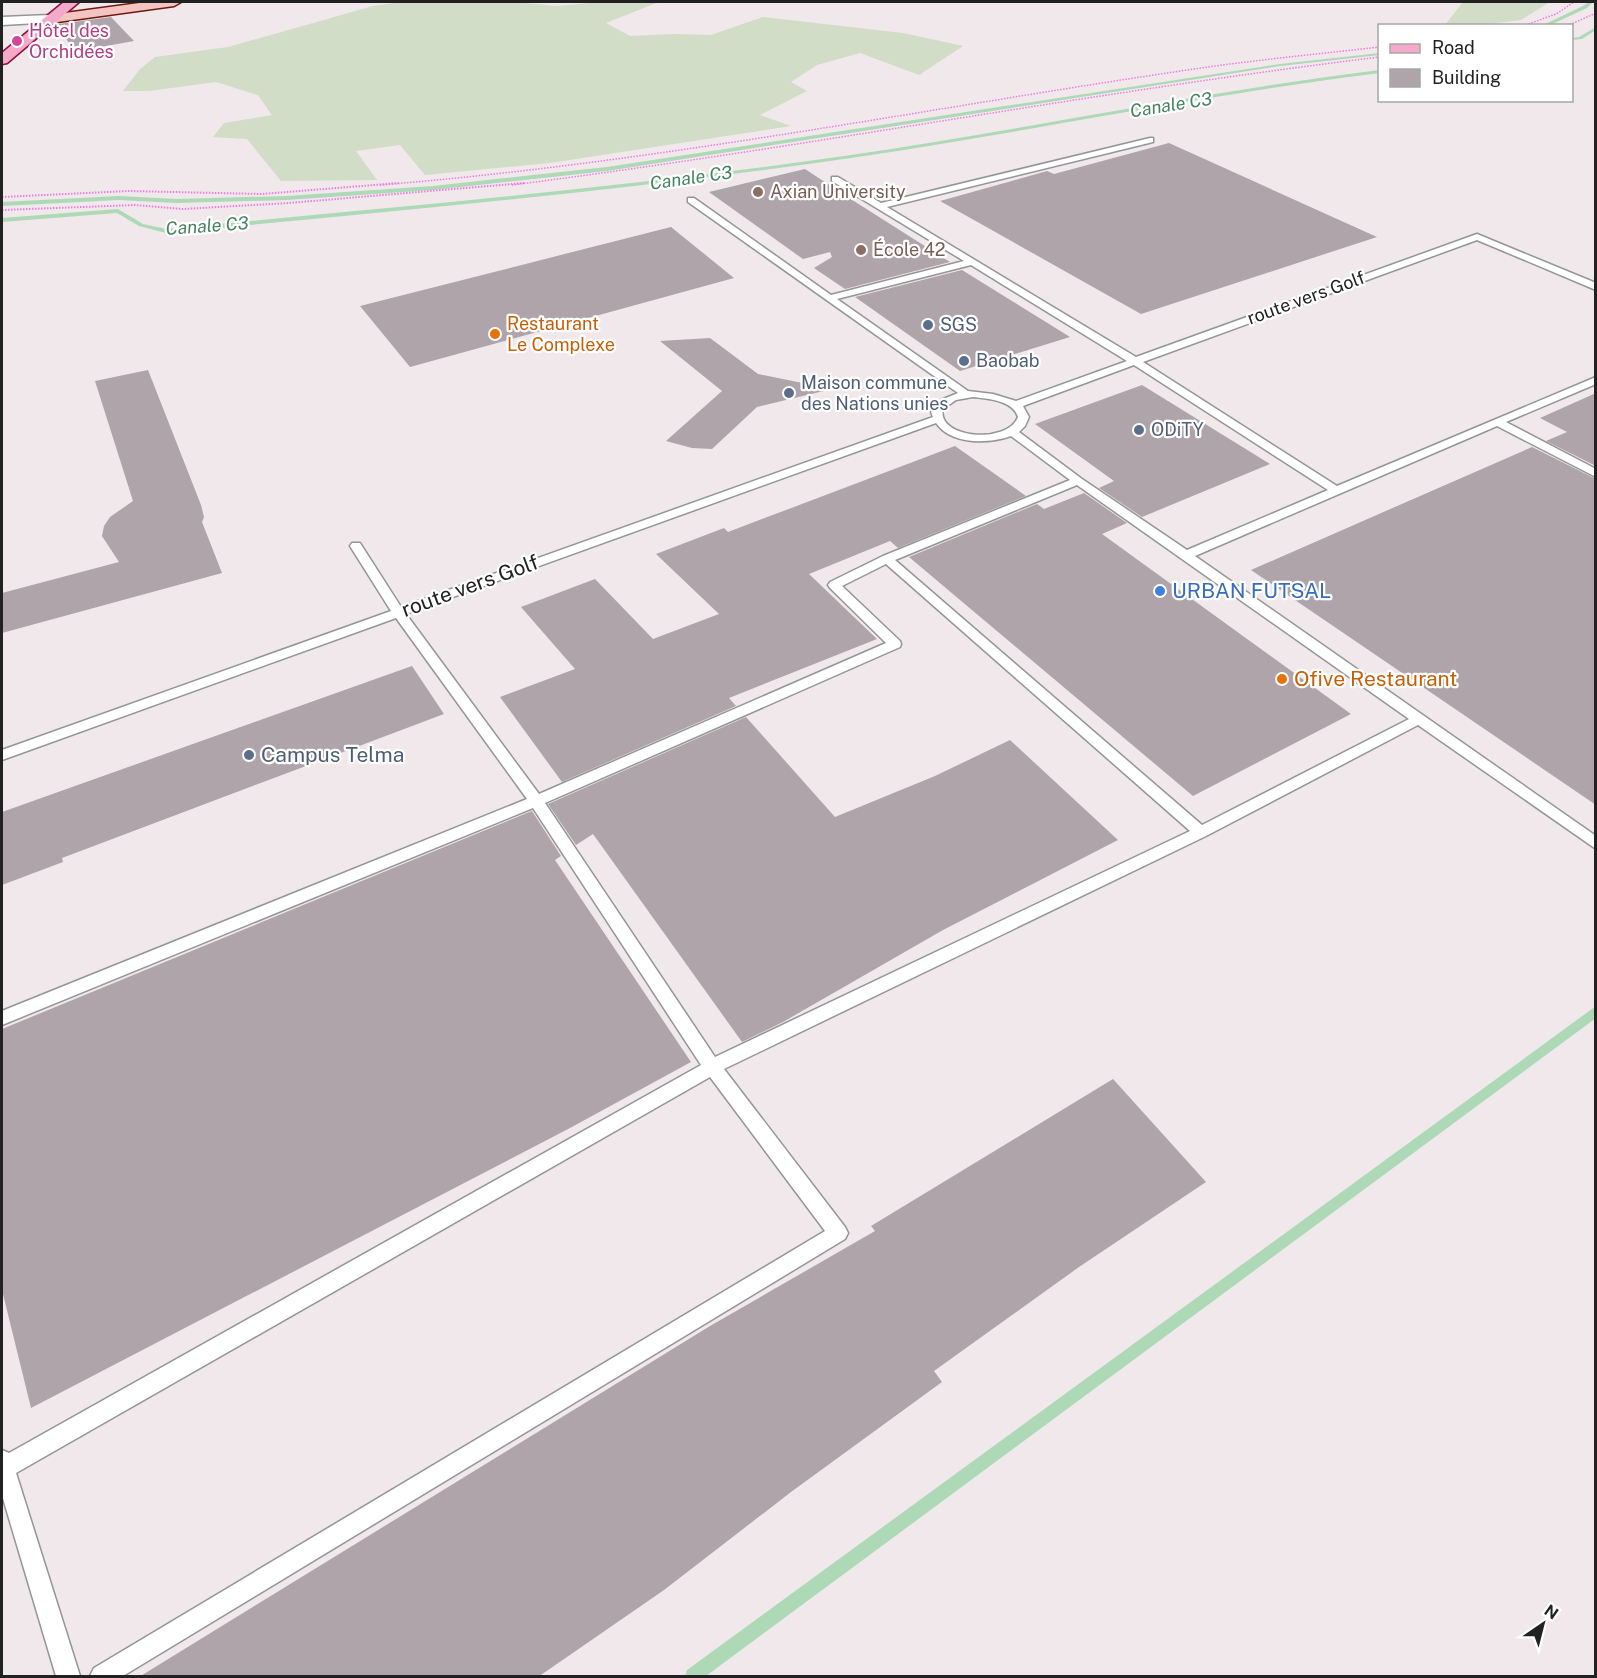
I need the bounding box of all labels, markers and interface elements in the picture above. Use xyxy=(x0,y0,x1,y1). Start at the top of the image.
place label: Hôtel des Orchidées xyxy=(29,20,114,62)
legend xyxy=(1378,24,1573,102)
marker: Hôtel des Orchidées xyxy=(10,34,24,48)
text: Road xyxy=(1432,37,1475,58)
text: Building xyxy=(1432,67,1501,88)
water label: Canale C3 xyxy=(1128,88,1214,121)
water label: Canale C3 xyxy=(648,161,734,194)
place label: Axian University xyxy=(770,181,906,202)
marker: Axian University xyxy=(751,185,765,199)
water label: Canale C3 xyxy=(165,212,249,239)
place label: École 42 xyxy=(873,238,945,260)
marker: École 42 xyxy=(854,243,868,257)
street label: route vers Golf xyxy=(1244,267,1368,329)
place label: Restaurant Le Complexe xyxy=(507,313,615,355)
place label: SGS xyxy=(940,314,977,335)
marker: SGS xyxy=(921,318,935,332)
marker: Restaurant Le Complexe xyxy=(488,327,502,341)
place label: Baobab xyxy=(976,350,1040,371)
marker: Baobab xyxy=(957,354,971,368)
place label: Maison commune des Nations unies xyxy=(801,372,948,414)
marker: Maison commune des Nations unies xyxy=(782,386,796,400)
place label: ODiTY xyxy=(1151,419,1204,440)
marker: ODiTY xyxy=(1132,423,1146,437)
street label: route vers Golf xyxy=(398,549,542,622)
place label: URBAN FUTSAL xyxy=(1172,578,1331,603)
marker: URBAN FUTSAL xyxy=(1153,584,1167,598)
place label: Ofive Restaurant xyxy=(1294,666,1457,691)
marker: Ofive Restaurant xyxy=(1275,672,1289,686)
place label: Campus Telma xyxy=(261,742,404,767)
marker: Campus Telma xyxy=(242,748,256,762)
north arrow xyxy=(1513,1594,1573,1654)
text: N xyxy=(1541,1601,1562,1623)

